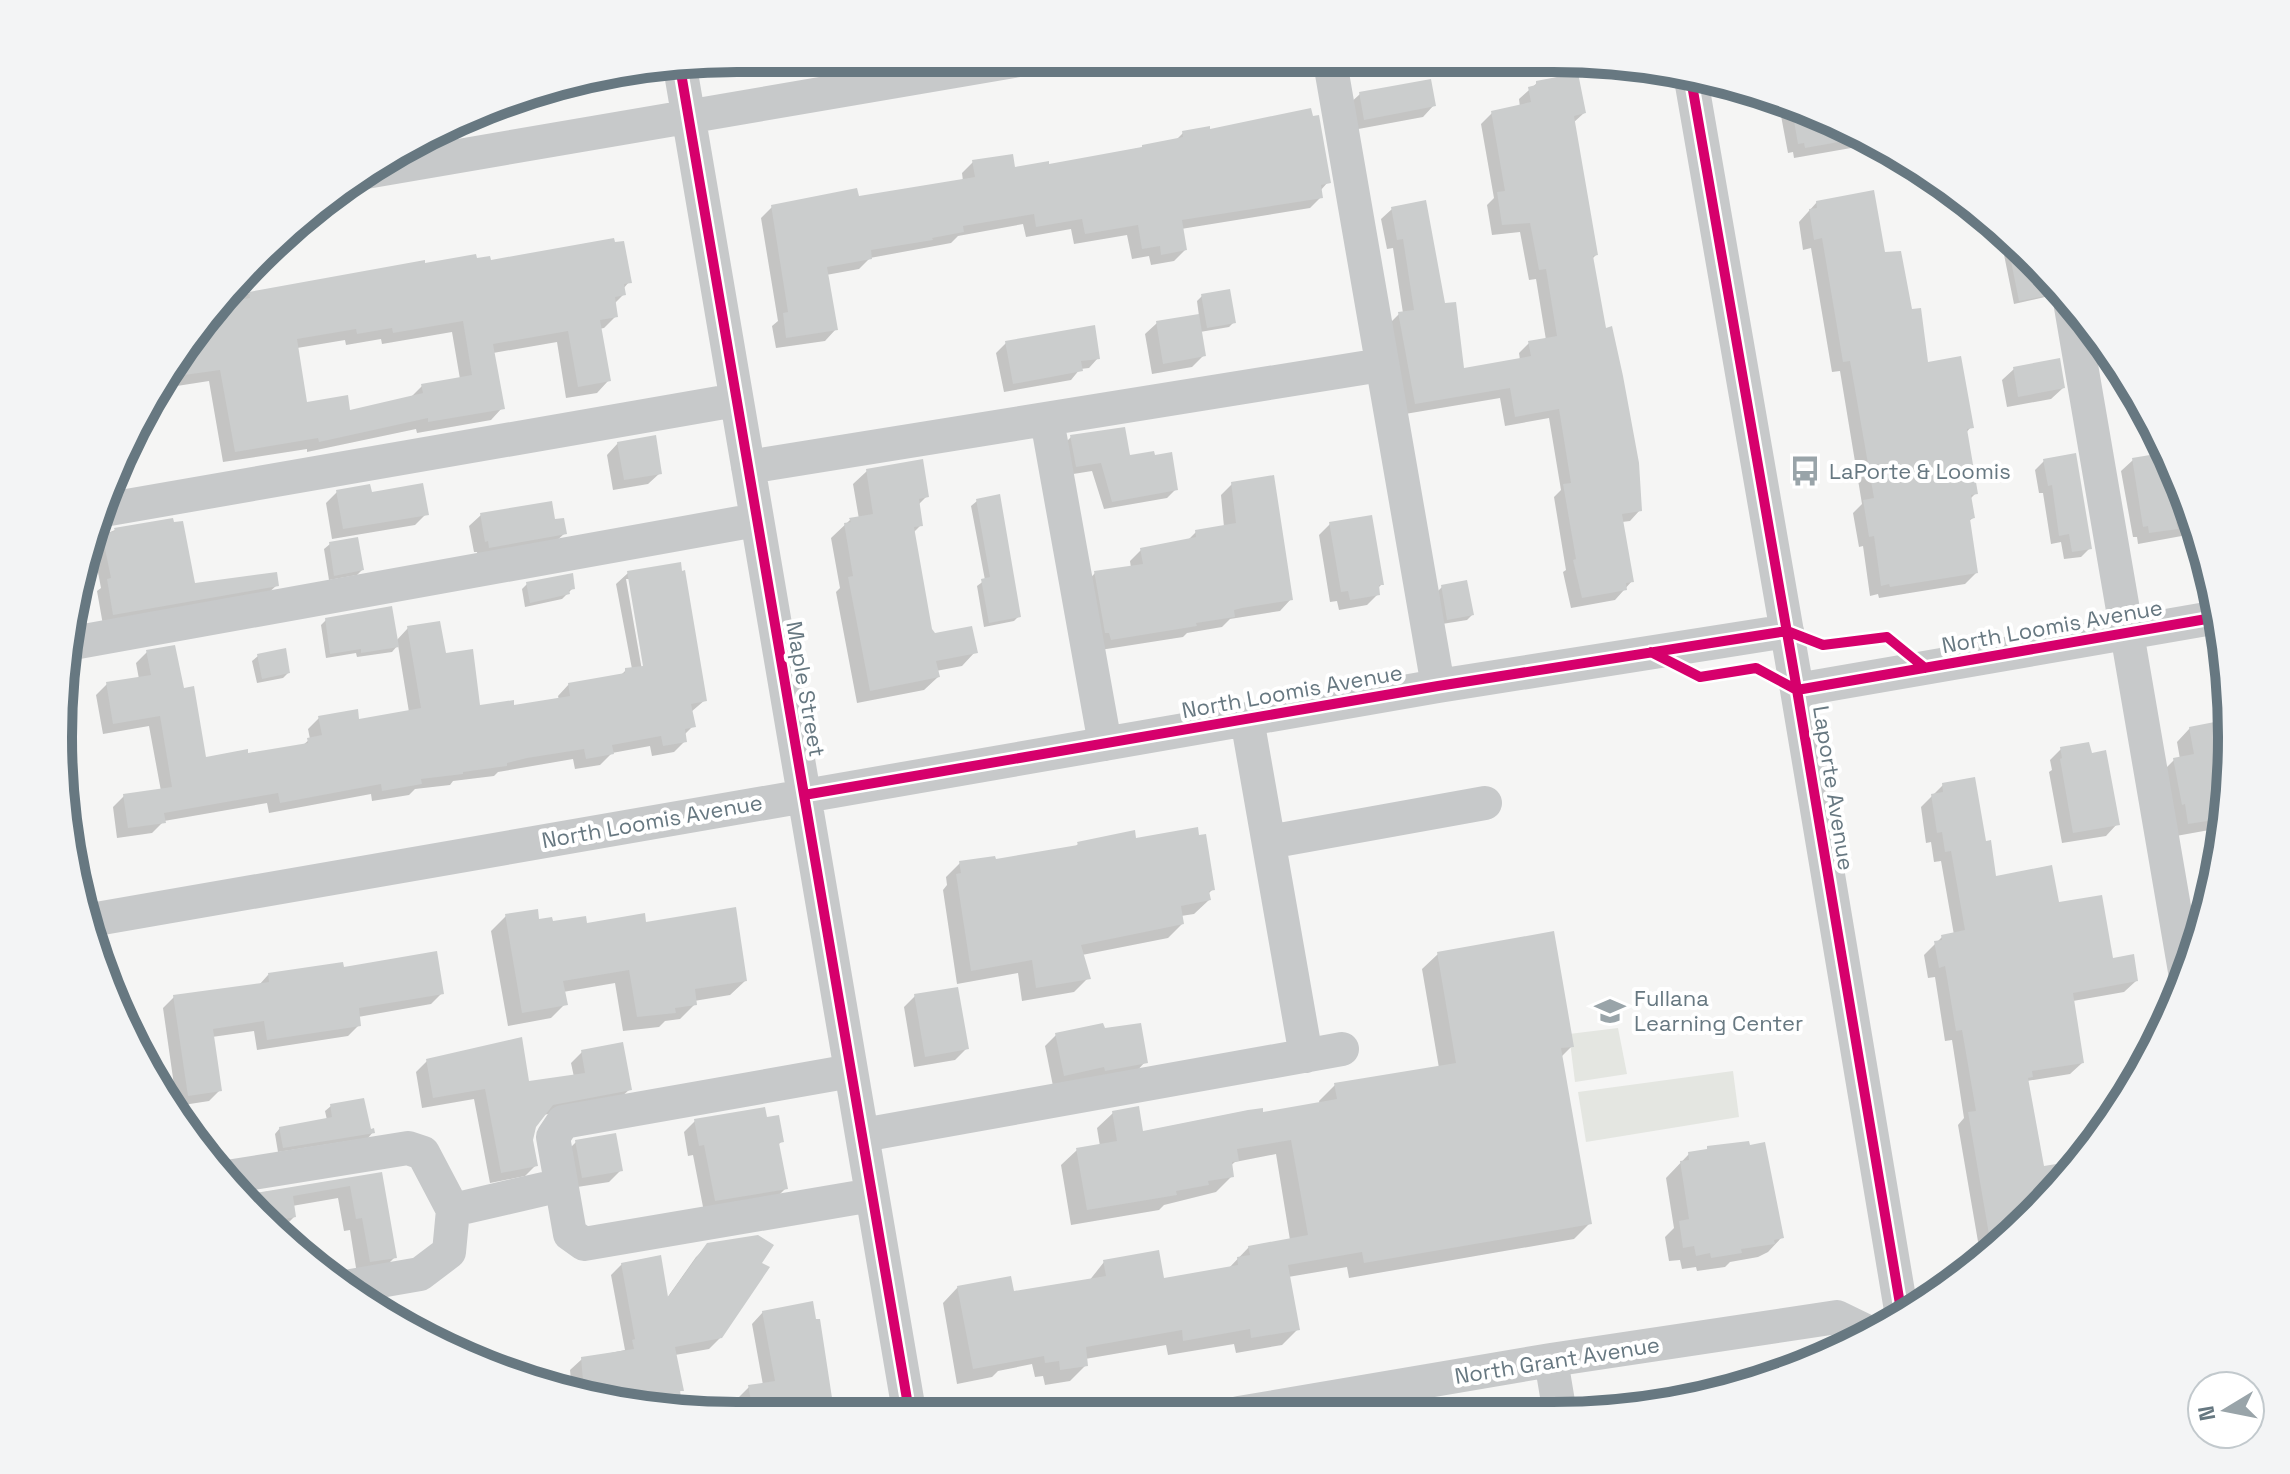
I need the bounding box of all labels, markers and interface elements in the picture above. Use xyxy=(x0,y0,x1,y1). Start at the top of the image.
bus stop icon: LaPorte & Loomis xyxy=(1788,454,1822,488)
place label: LaPorte & Loomis xyxy=(1829,457,2011,485)
street label: North Loomis Avenue xyxy=(1939,593,2165,659)
street label: Maple Street xyxy=(780,619,832,759)
street label: North Loomis Avenue xyxy=(1179,658,1405,724)
street label: Laporte Avenue xyxy=(1807,704,1861,872)
street label: North Loomis Avenue xyxy=(539,788,765,854)
place label: Fullana Learning Center xyxy=(1634,984,1803,1037)
school or university icon: Fullana Learning Center xyxy=(1593,994,1627,1028)
street label: North Grant Avenue xyxy=(1452,1330,1662,1390)
north arrow xyxy=(2186,1370,2266,1450)
text: N xyxy=(2191,1404,2221,1423)

